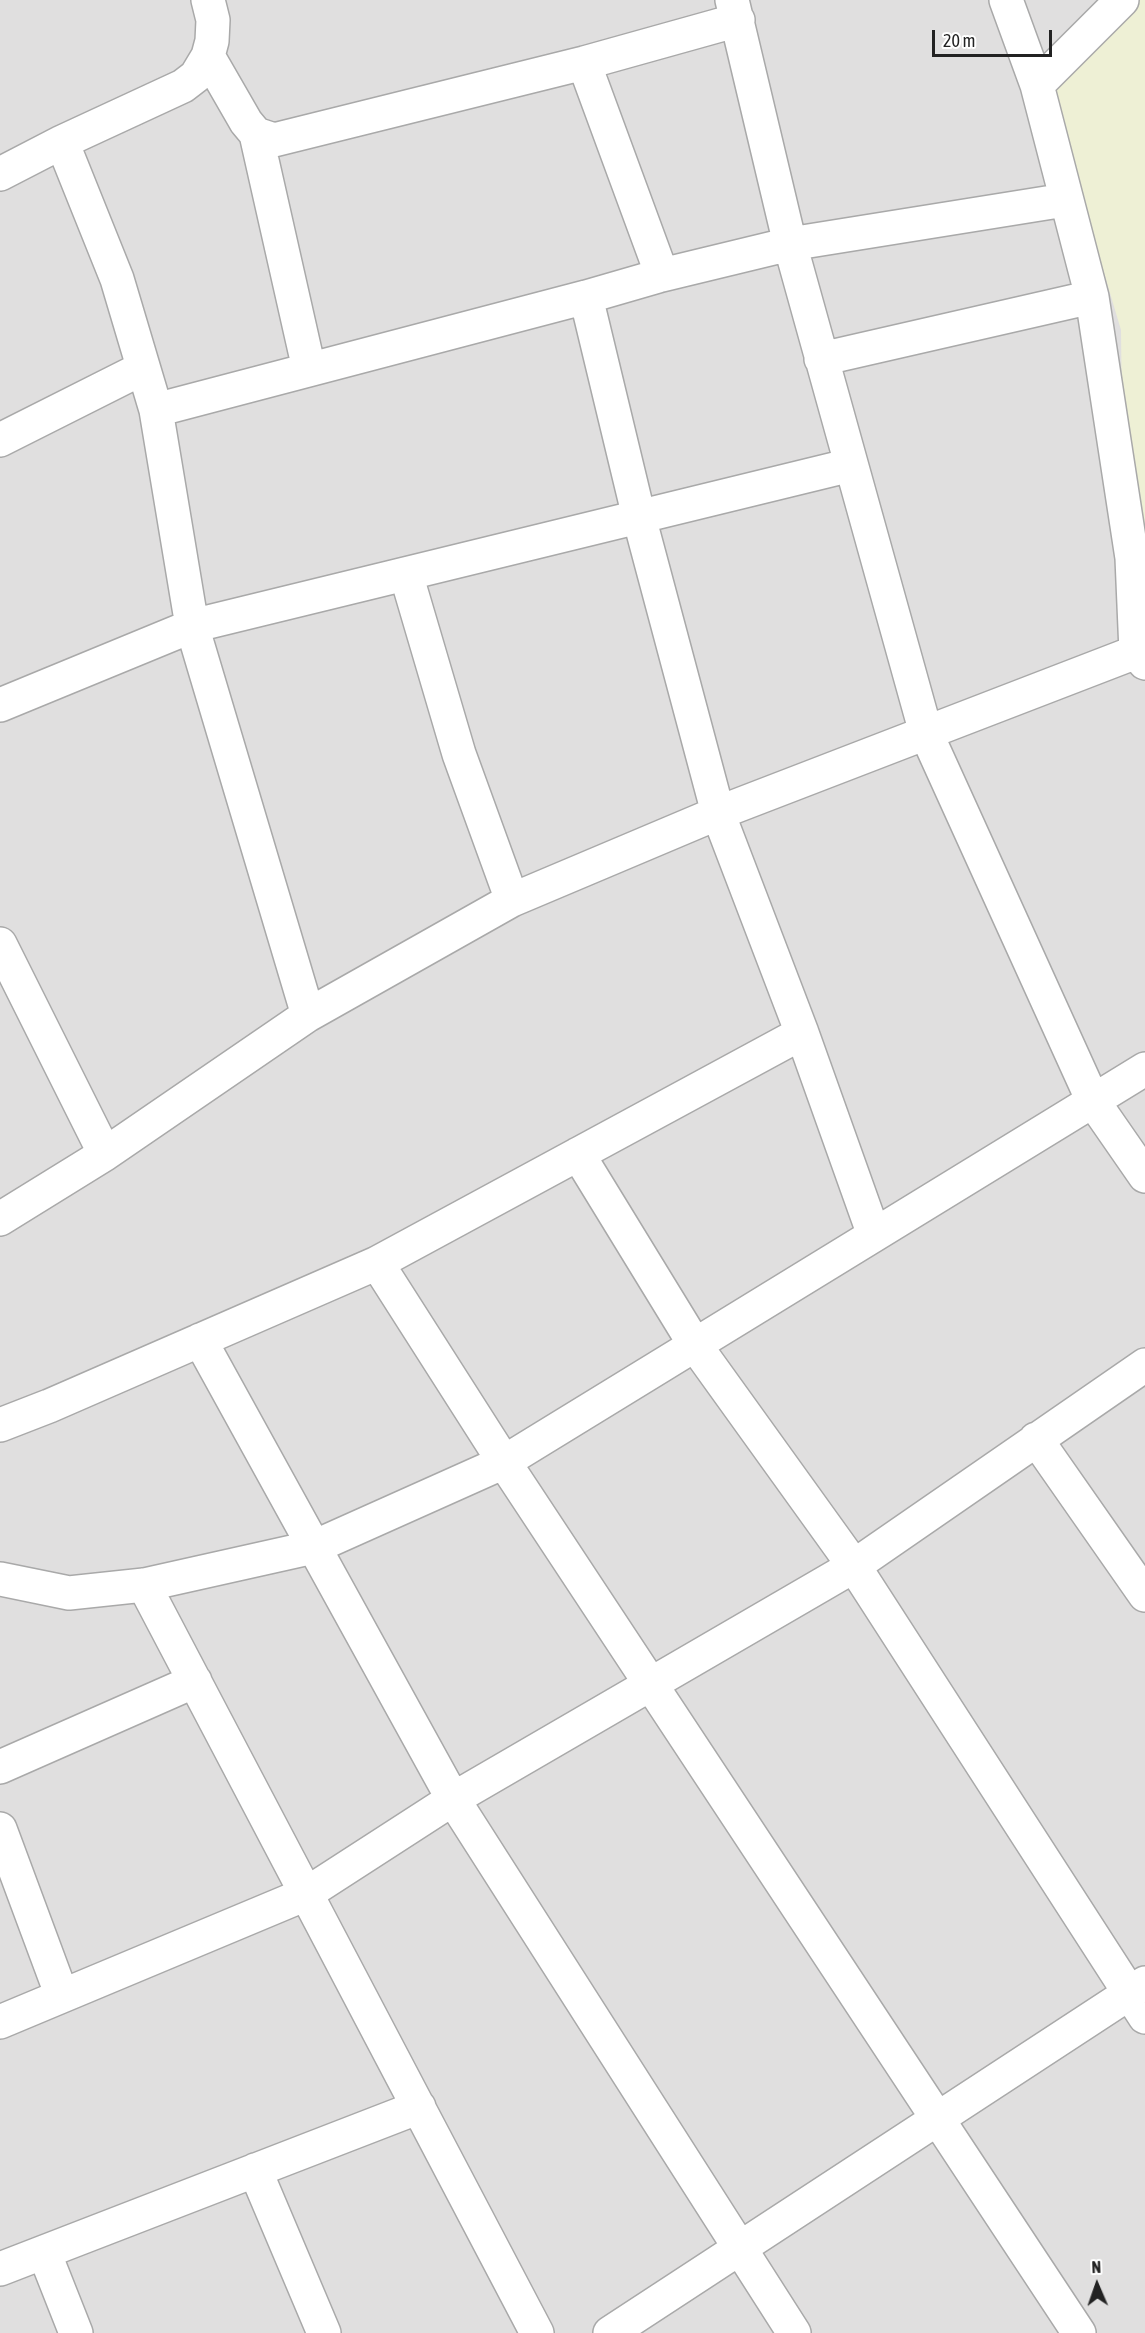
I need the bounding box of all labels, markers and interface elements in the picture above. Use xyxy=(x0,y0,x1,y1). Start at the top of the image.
scale bar xyxy=(935,18,1055,56)
text: 20 m xyxy=(943,30,975,51)
north arrow xyxy=(1067,2255,1127,2315)
text: N xyxy=(1091,2258,1101,2276)

